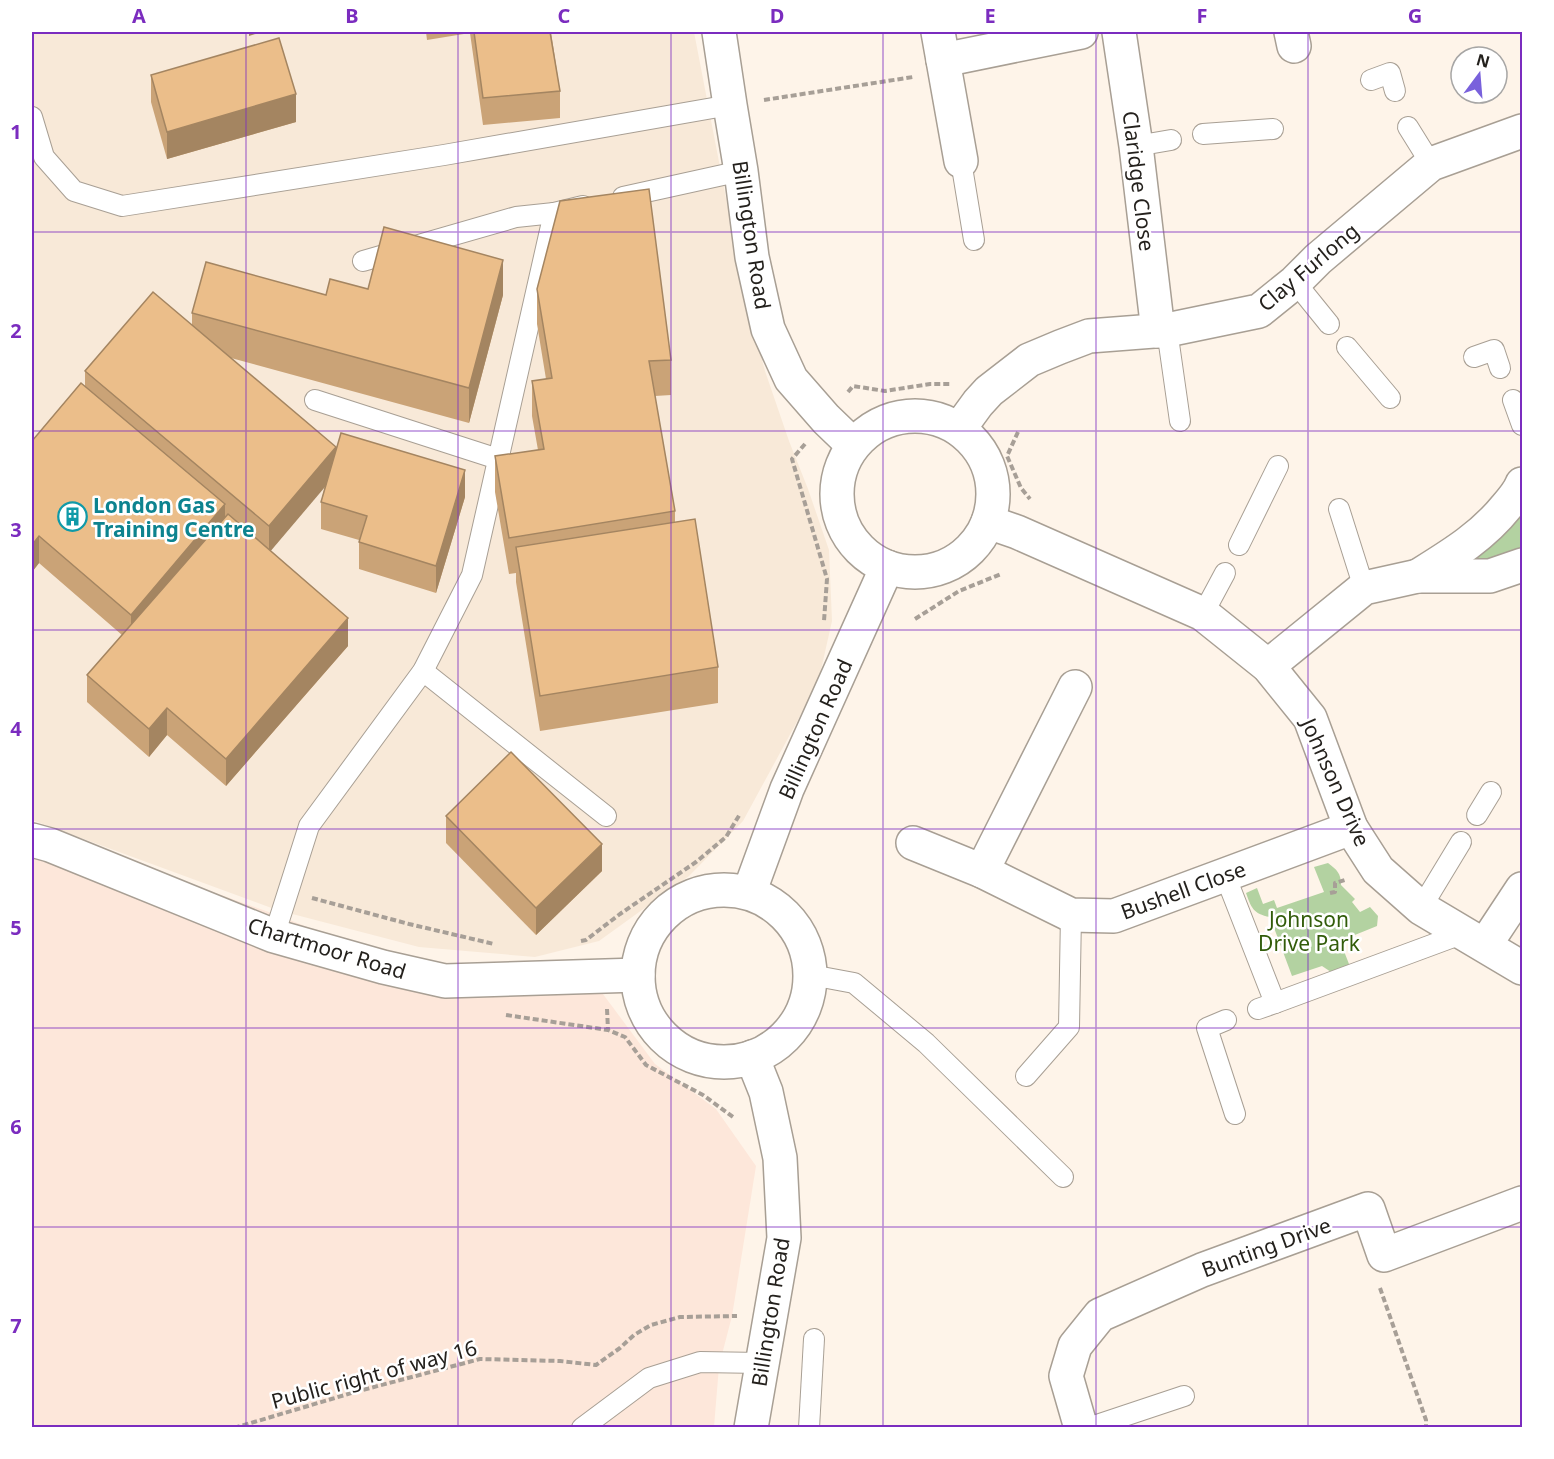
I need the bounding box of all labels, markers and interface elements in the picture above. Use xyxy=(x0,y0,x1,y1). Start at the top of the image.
text: A xyxy=(132,2,146,29)
text: B xyxy=(345,2,359,29)
text: C xyxy=(558,2,571,29)
text: D xyxy=(770,2,784,29)
text: E xyxy=(984,2,996,29)
text: F xyxy=(1197,2,1207,29)
text: G xyxy=(1408,2,1422,29)
north arrow xyxy=(1449,45,1509,105)
text: N xyxy=(1474,48,1492,73)
street label: Claridge Close xyxy=(1117,109,1161,253)
text: 1 xyxy=(10,118,22,145)
street label: Billington Road xyxy=(726,159,778,311)
street label: Clay Furlong xyxy=(1252,217,1364,317)
text: 2 xyxy=(10,317,22,344)
place label: London Gas Training Centre xyxy=(93,491,255,543)
building icon: London Gas Training Centre xyxy=(56,501,88,533)
text: 3 xyxy=(10,516,22,543)
street label: Billington Road xyxy=(772,655,858,803)
street label: Johnson Drive xyxy=(1294,712,1377,851)
text: 4 xyxy=(10,715,22,742)
street label: Bushell Close xyxy=(1117,854,1249,926)
park label: Johnson Drive Park xyxy=(1258,905,1361,957)
street label: Chartmoor Road xyxy=(245,911,409,985)
text: 5 xyxy=(10,914,22,941)
text: 6 xyxy=(10,1113,22,1140)
street label: Bunting Drive xyxy=(1197,1211,1335,1283)
street label: Billington Road xyxy=(744,1236,796,1388)
text: 7 xyxy=(10,1312,22,1339)
street label: Public right of way 16 xyxy=(268,1333,480,1415)

